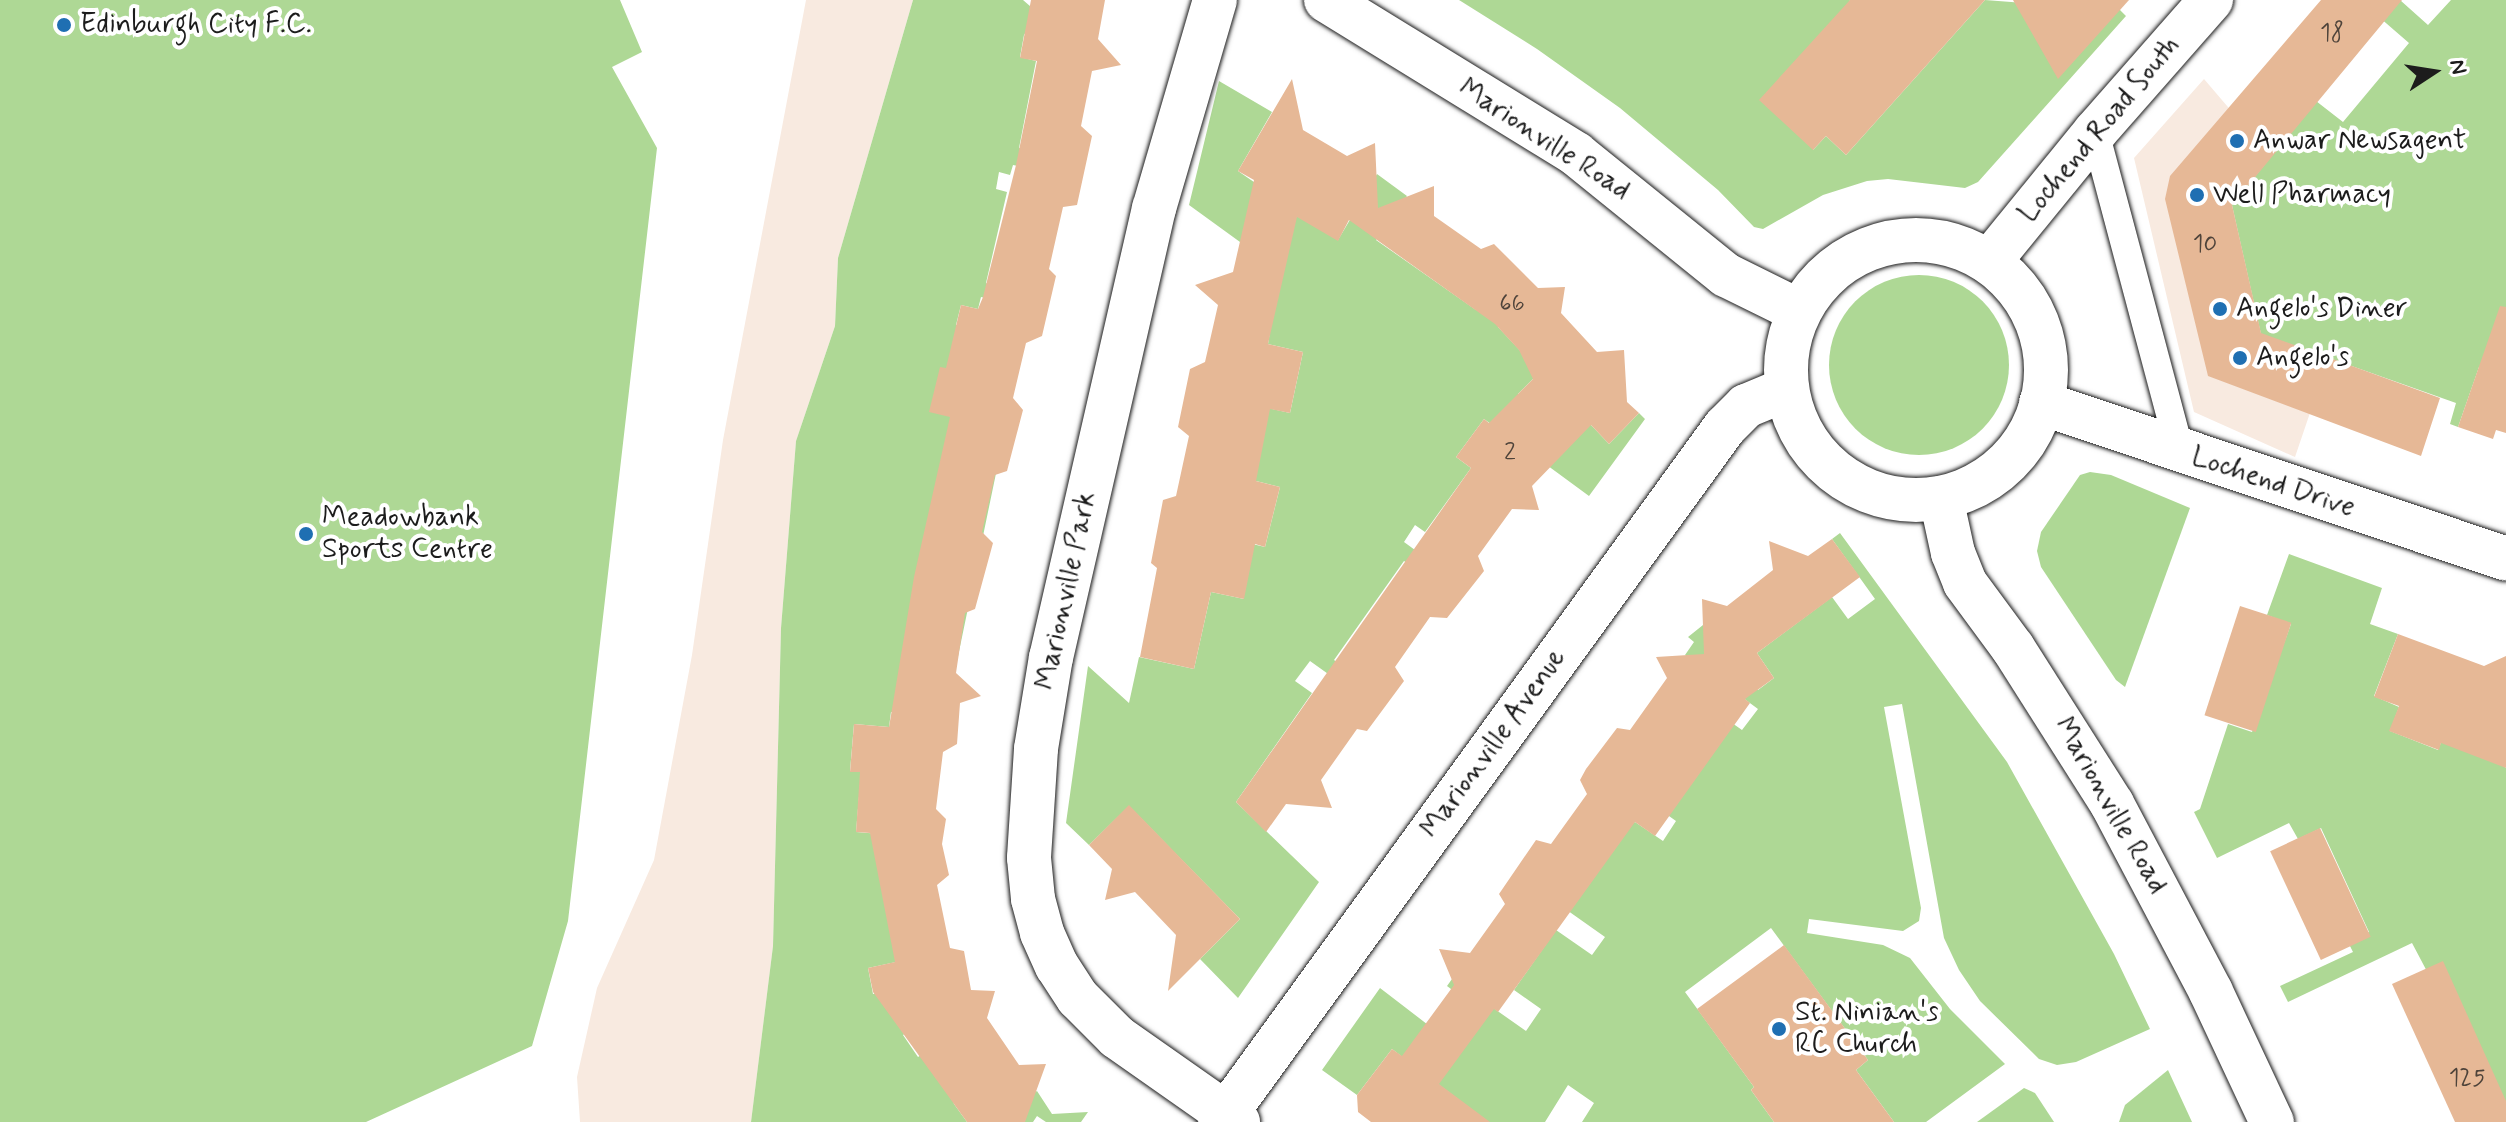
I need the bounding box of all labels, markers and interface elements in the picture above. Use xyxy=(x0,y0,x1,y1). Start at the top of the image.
place label: Edinburgh City F.C. xyxy=(80,8,312,42)
marker: Edinburgh City F.C. xyxy=(55,16,73,34)
house number: 18 xyxy=(2320,20,2344,48)
street label: Lochend Road South xyxy=(2013,31,2187,229)
north arrow xyxy=(2394,32,2474,112)
text: N xyxy=(2442,57,2473,77)
street label: Marionville Road xyxy=(1452,72,1636,208)
place label: Anwar Newsagent xyxy=(2253,124,2467,158)
marker: Anwar Newsagent xyxy=(2228,132,2246,150)
place label: Well Pharmacy xyxy=(2213,178,2391,212)
marker: Well Pharmacy xyxy=(2188,186,2206,204)
house number: 10 xyxy=(2193,231,2217,259)
house number: 66 xyxy=(1499,290,1525,318)
place label: Angelo's Diner xyxy=(2236,292,2404,326)
marker: Angelo's Diner xyxy=(2211,300,2229,318)
place label: Angelo's xyxy=(2256,341,2349,375)
marker: Angelo's xyxy=(2231,349,2249,367)
house number: 2 xyxy=(1504,439,1516,467)
street label: Lochend Drive xyxy=(2188,441,2358,525)
street label: Marionville Park xyxy=(1030,491,1104,691)
place label: Meadowbank Sports Centre xyxy=(322,501,498,567)
marker: Meadowbank Sports Centre xyxy=(297,525,315,543)
street label: Marionville Avenue xyxy=(1413,641,1575,847)
street label: Marionville Road xyxy=(2046,712,2174,900)
place label: St. Ninian's RC Church xyxy=(1795,996,1939,1062)
marker: St. Ninian's RC Church xyxy=(1770,1020,1788,1038)
house number: 125 xyxy=(2449,1065,2485,1093)

